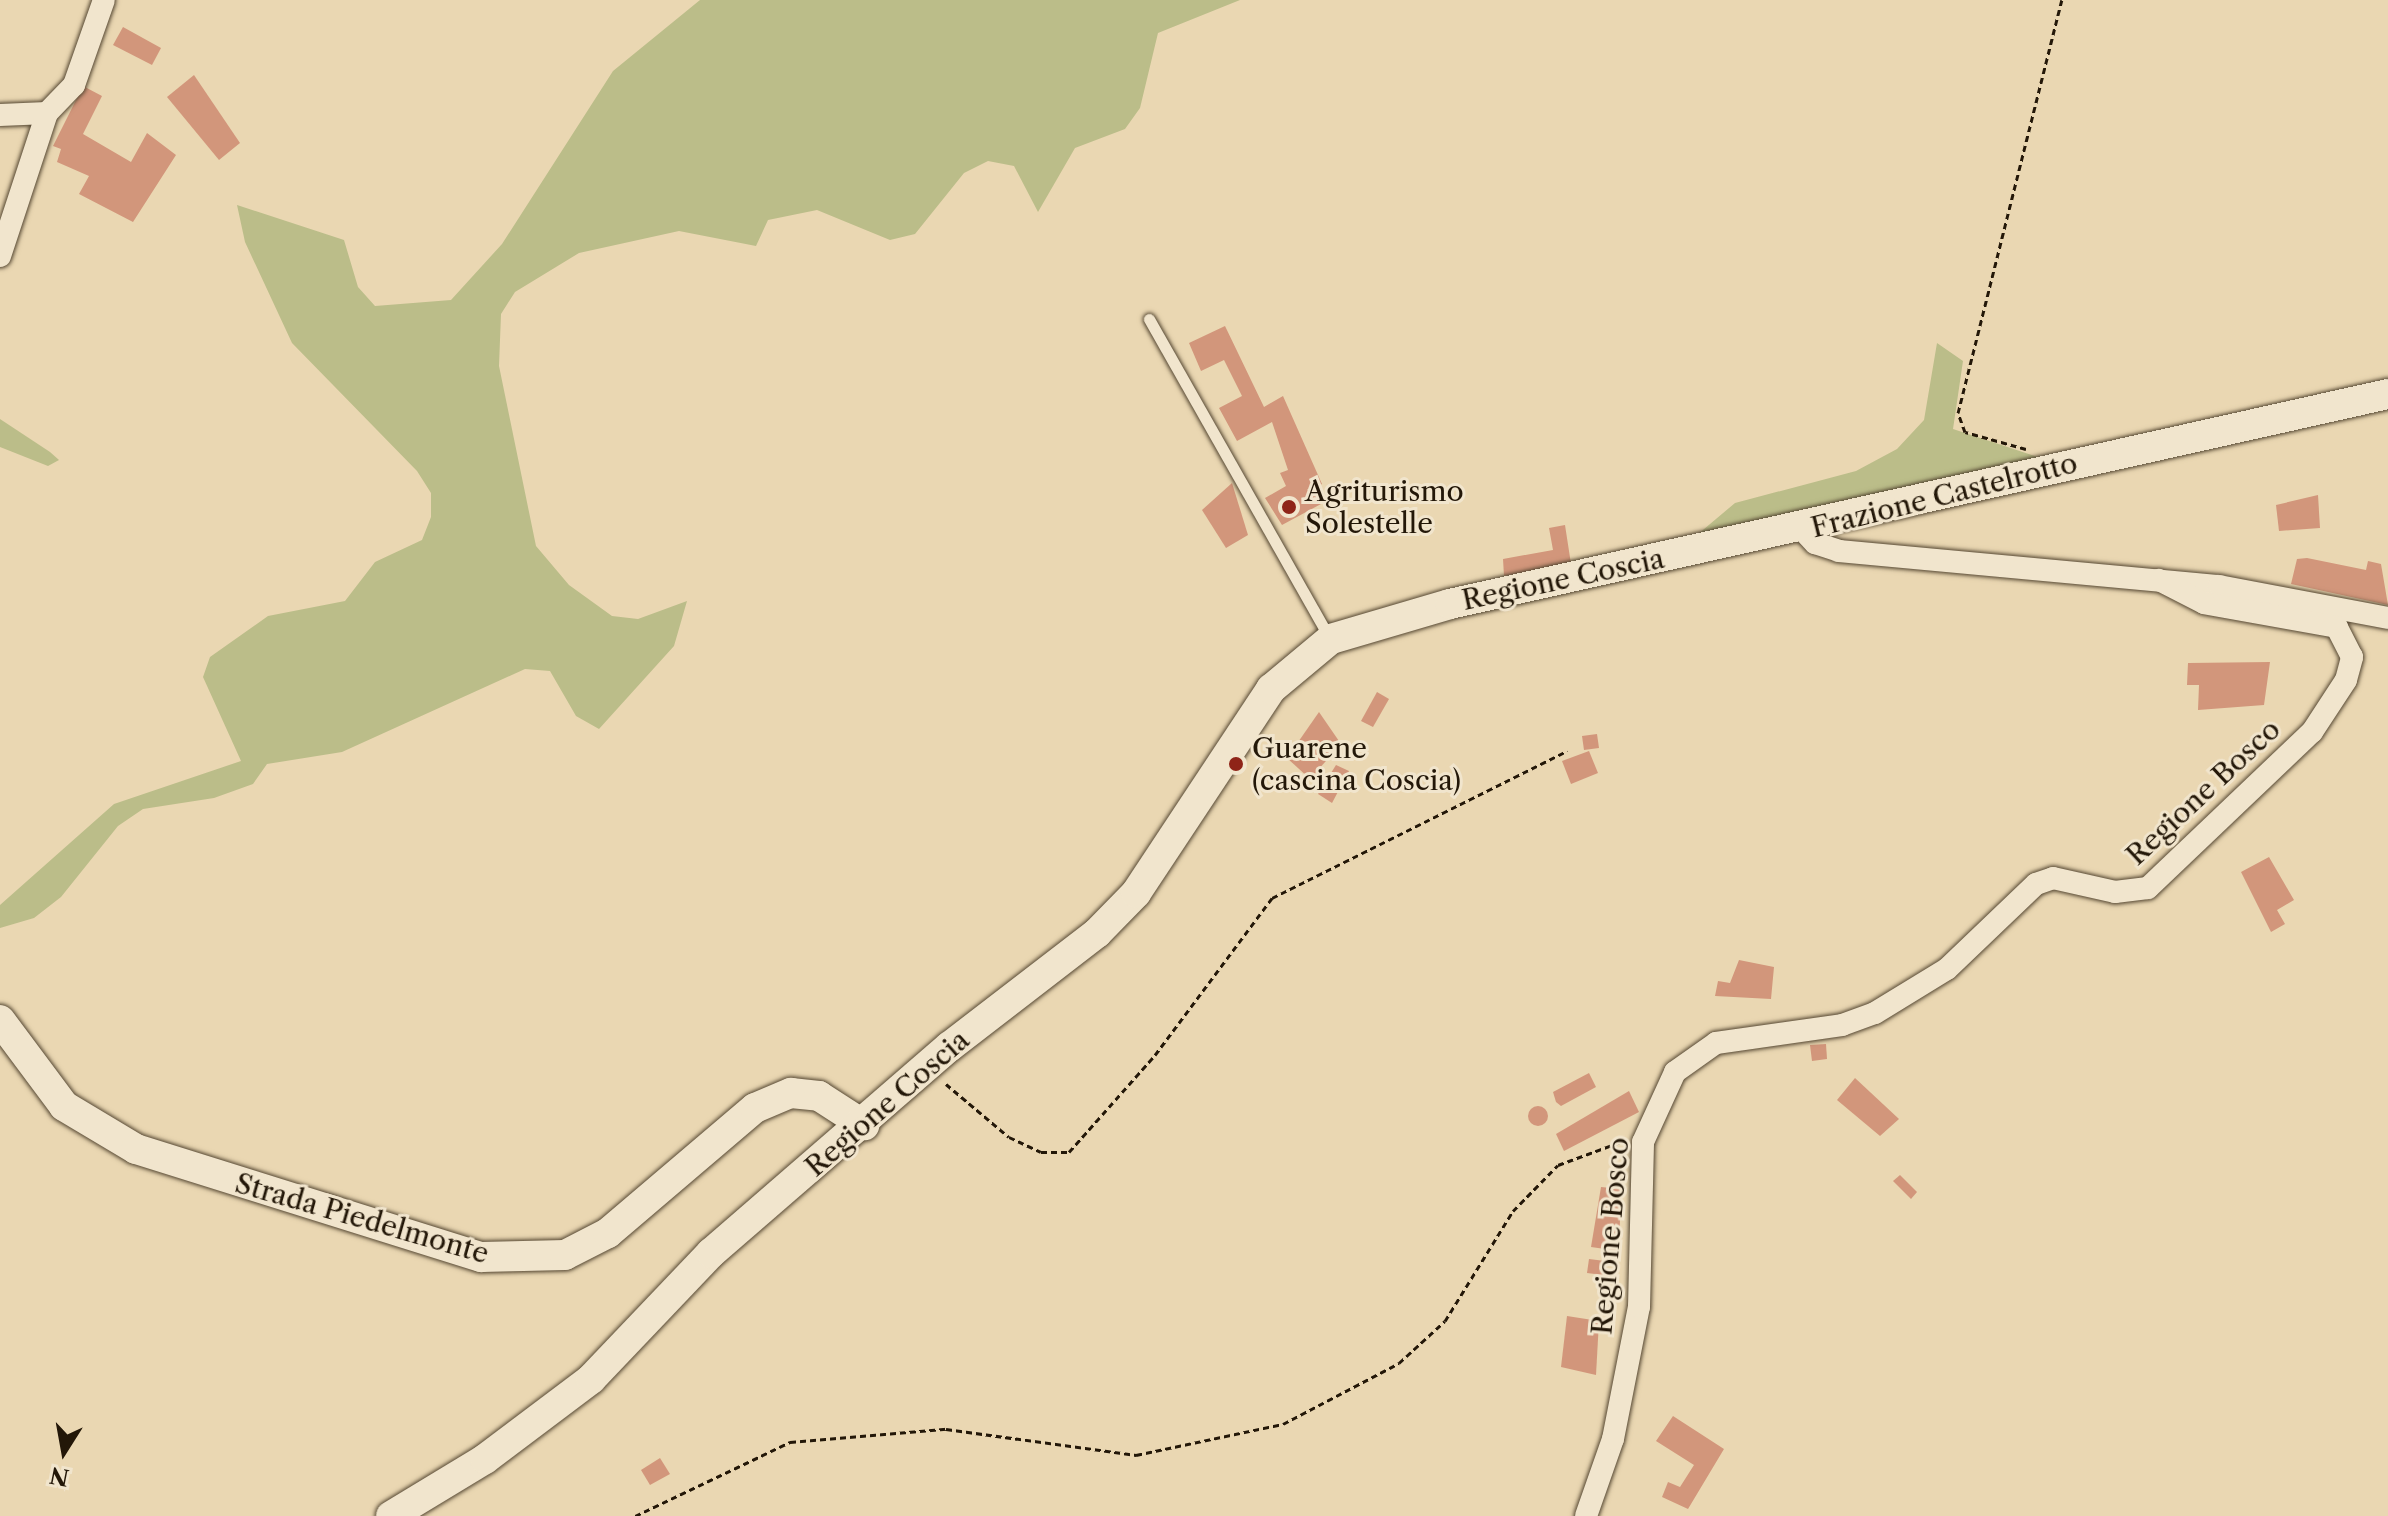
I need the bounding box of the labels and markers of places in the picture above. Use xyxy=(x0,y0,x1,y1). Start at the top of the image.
place label: Agriturismo Solestelle xyxy=(1305,474,1464,540)
marker: Agriturismo Solestelle xyxy=(1280,498,1298,516)
place label: Guarene (cascina Coscia) xyxy=(1252,731,1461,797)
marker: Guarene (cascina Coscia) xyxy=(1227,755,1245,773)

